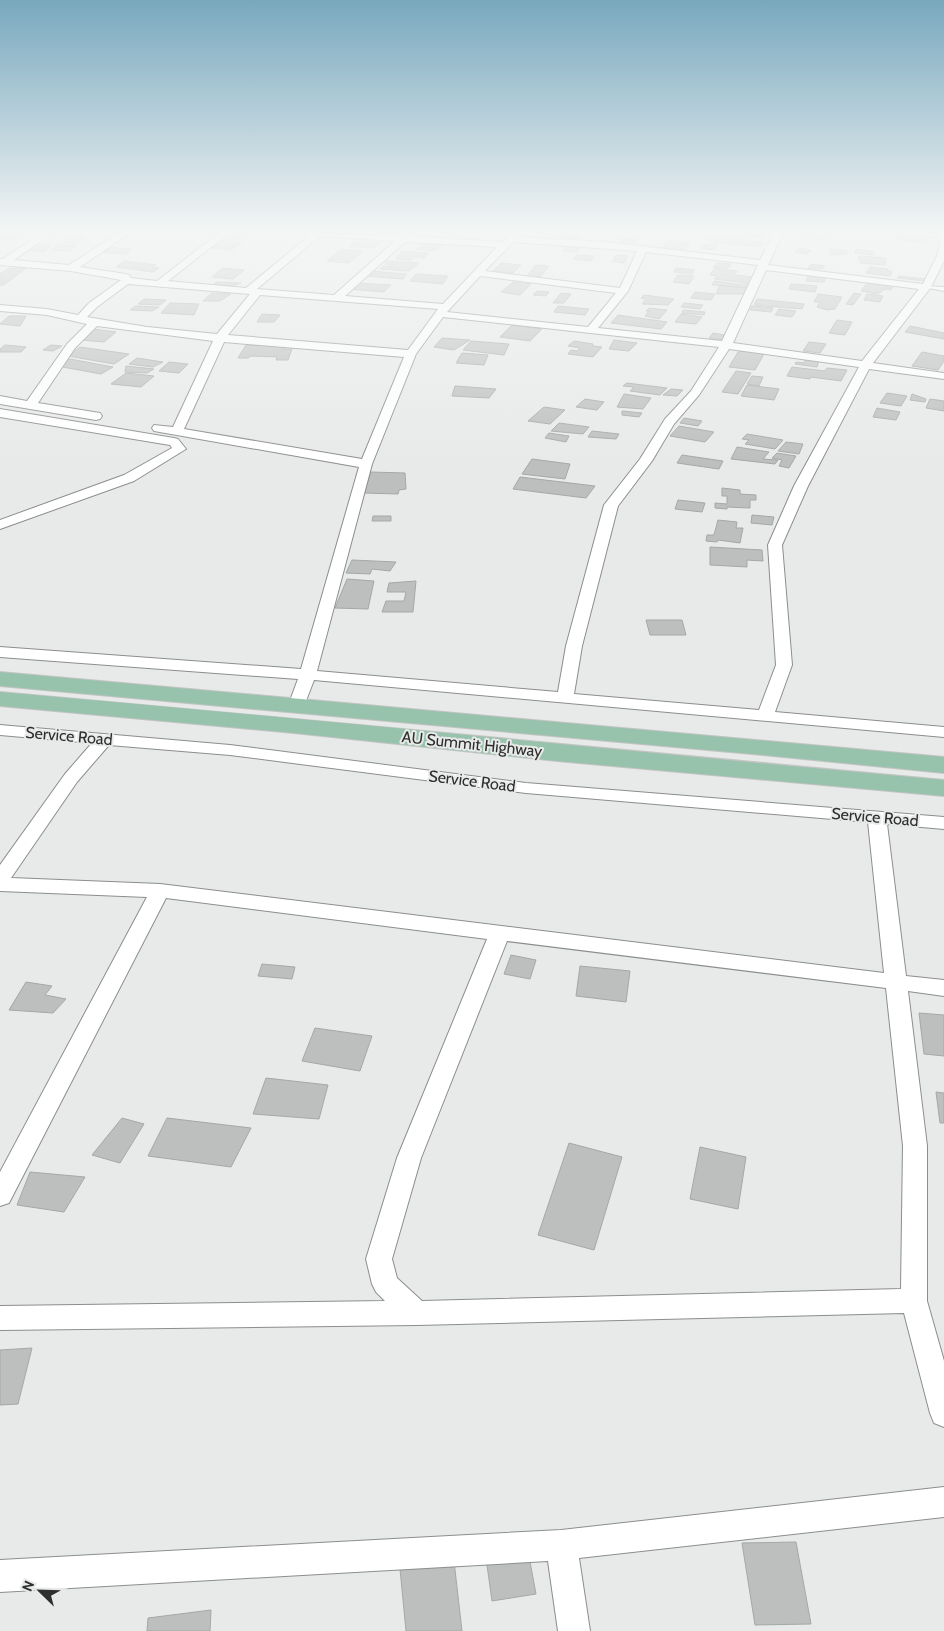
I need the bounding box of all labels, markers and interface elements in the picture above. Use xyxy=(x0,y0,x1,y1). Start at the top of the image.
street label: Service Road xyxy=(25,723,113,749)
street label: AU Summit Highway xyxy=(401,727,543,761)
street label: Service Road xyxy=(427,766,517,796)
street label: Service Road xyxy=(831,804,919,830)
north arrow xyxy=(15,1566,65,1616)
text: N xyxy=(18,1578,38,1594)

